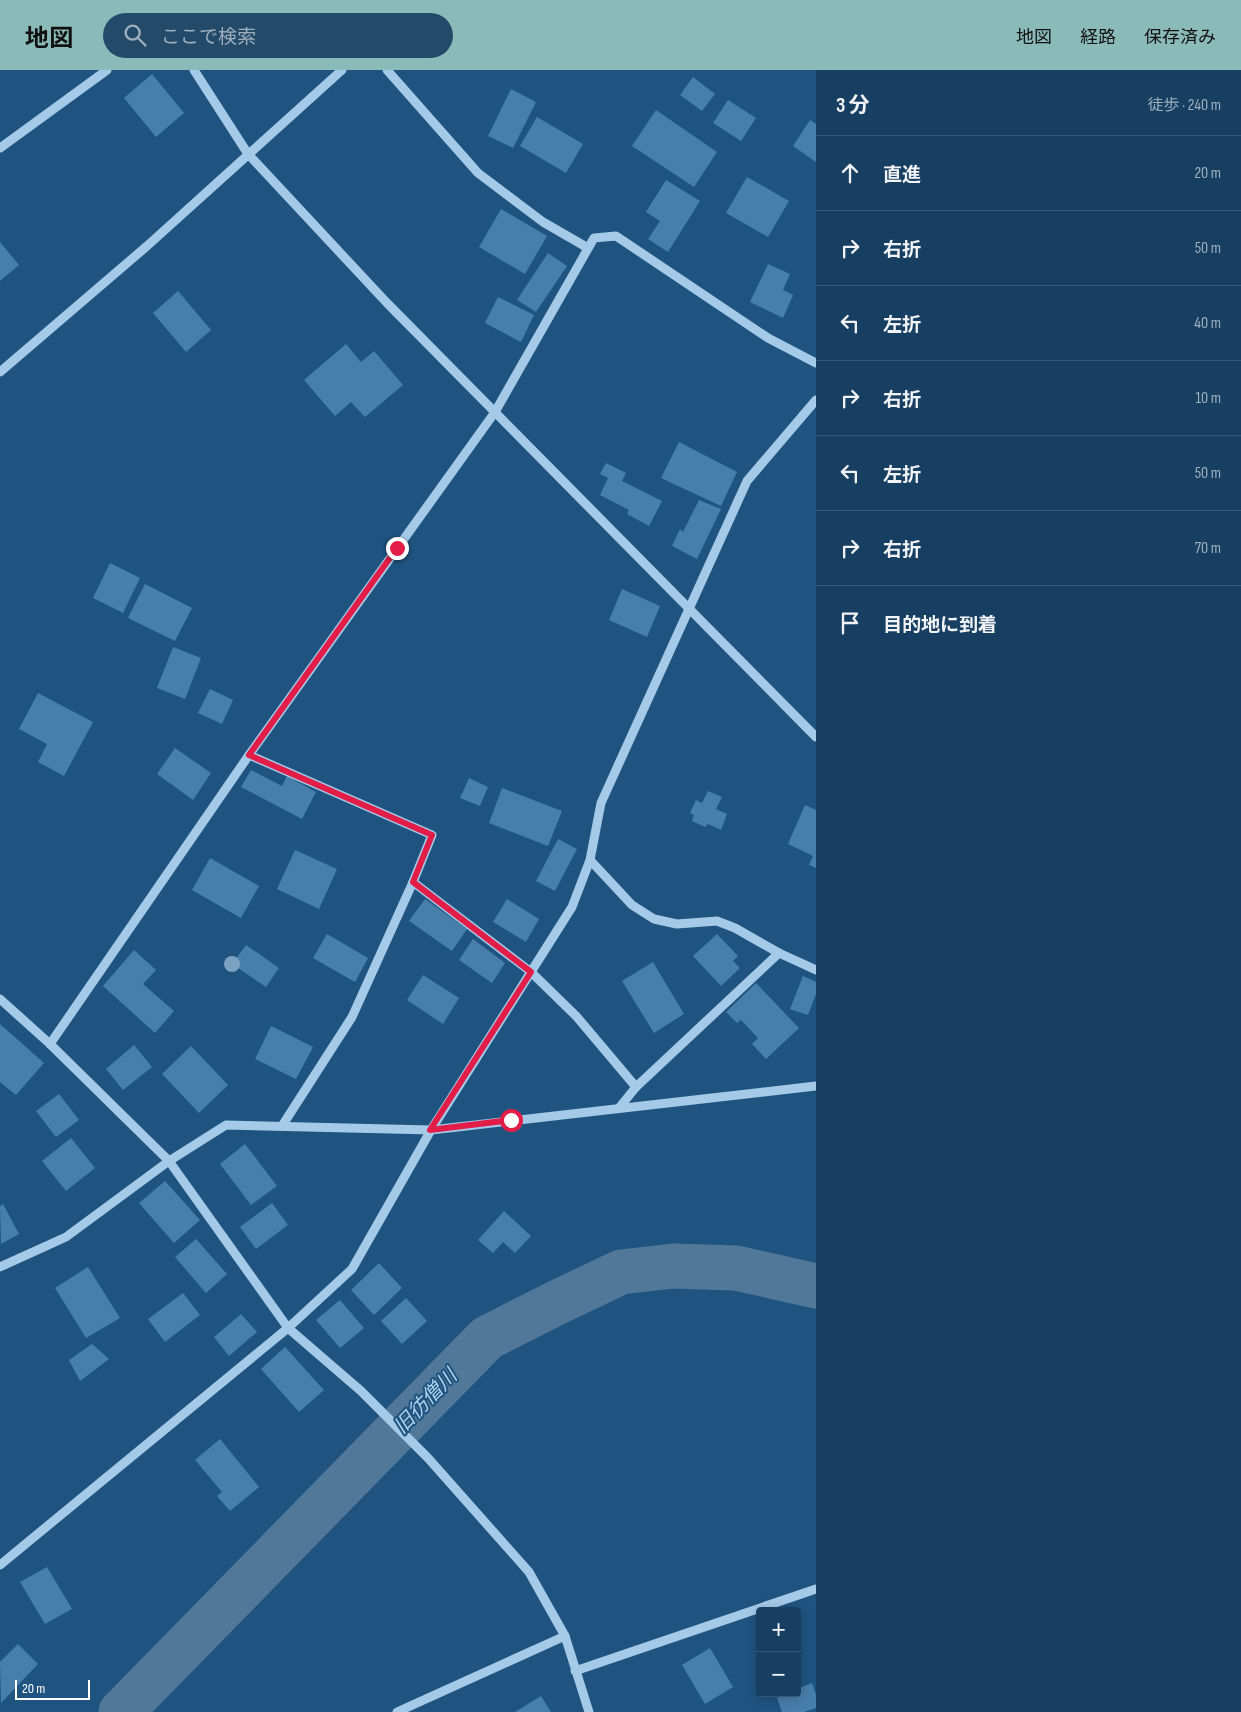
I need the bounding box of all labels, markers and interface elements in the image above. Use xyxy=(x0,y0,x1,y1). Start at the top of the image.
search box xyxy=(103,13,453,58)
icon: search xyxy=(121,21,149,49)
text: 地図 xyxy=(25,24,73,53)
text: ここで検索 xyxy=(161,26,256,49)
text: 地図 xyxy=(1016,27,1052,48)
text: 経路 xyxy=(1080,27,1116,48)
text: 保存済み xyxy=(1144,27,1216,48)
text: 3 分 xyxy=(836,93,870,118)
text: 徒歩 · 240 m xyxy=(1148,96,1221,115)
icon: ahead xyxy=(836,159,864,187)
text: 直進 xyxy=(883,164,921,187)
text: 20 m xyxy=(1194,164,1221,183)
icon: right xyxy=(836,234,864,262)
text: 右折 xyxy=(883,239,921,262)
text: 50 m xyxy=(1195,239,1221,258)
icon: left xyxy=(836,309,864,337)
text: 左折 xyxy=(883,314,921,337)
text: 40 m xyxy=(1194,314,1221,333)
icon: right xyxy=(836,384,864,412)
text: 右折 xyxy=(883,389,921,412)
text: 10 m xyxy=(1195,389,1221,408)
icon: left xyxy=(836,459,864,487)
text: 左折 xyxy=(883,464,921,487)
text: 50 m xyxy=(1195,464,1221,483)
icon: right xyxy=(836,534,864,562)
route end xyxy=(386,537,409,560)
text: 右折 xyxy=(883,539,921,562)
text: 70 m xyxy=(1195,539,1221,558)
icon: arrive xyxy=(836,609,864,637)
text: 目的地に到着 xyxy=(883,614,997,637)
route start xyxy=(500,1109,523,1132)
water label: 旧彷僧川 xyxy=(389,1363,464,1439)
map controls xyxy=(756,1607,801,1697)
button: + xyxy=(756,1607,801,1652)
button: − xyxy=(756,1652,801,1697)
scale bar xyxy=(15,1677,90,1700)
text: 20 m xyxy=(22,1680,45,1697)

